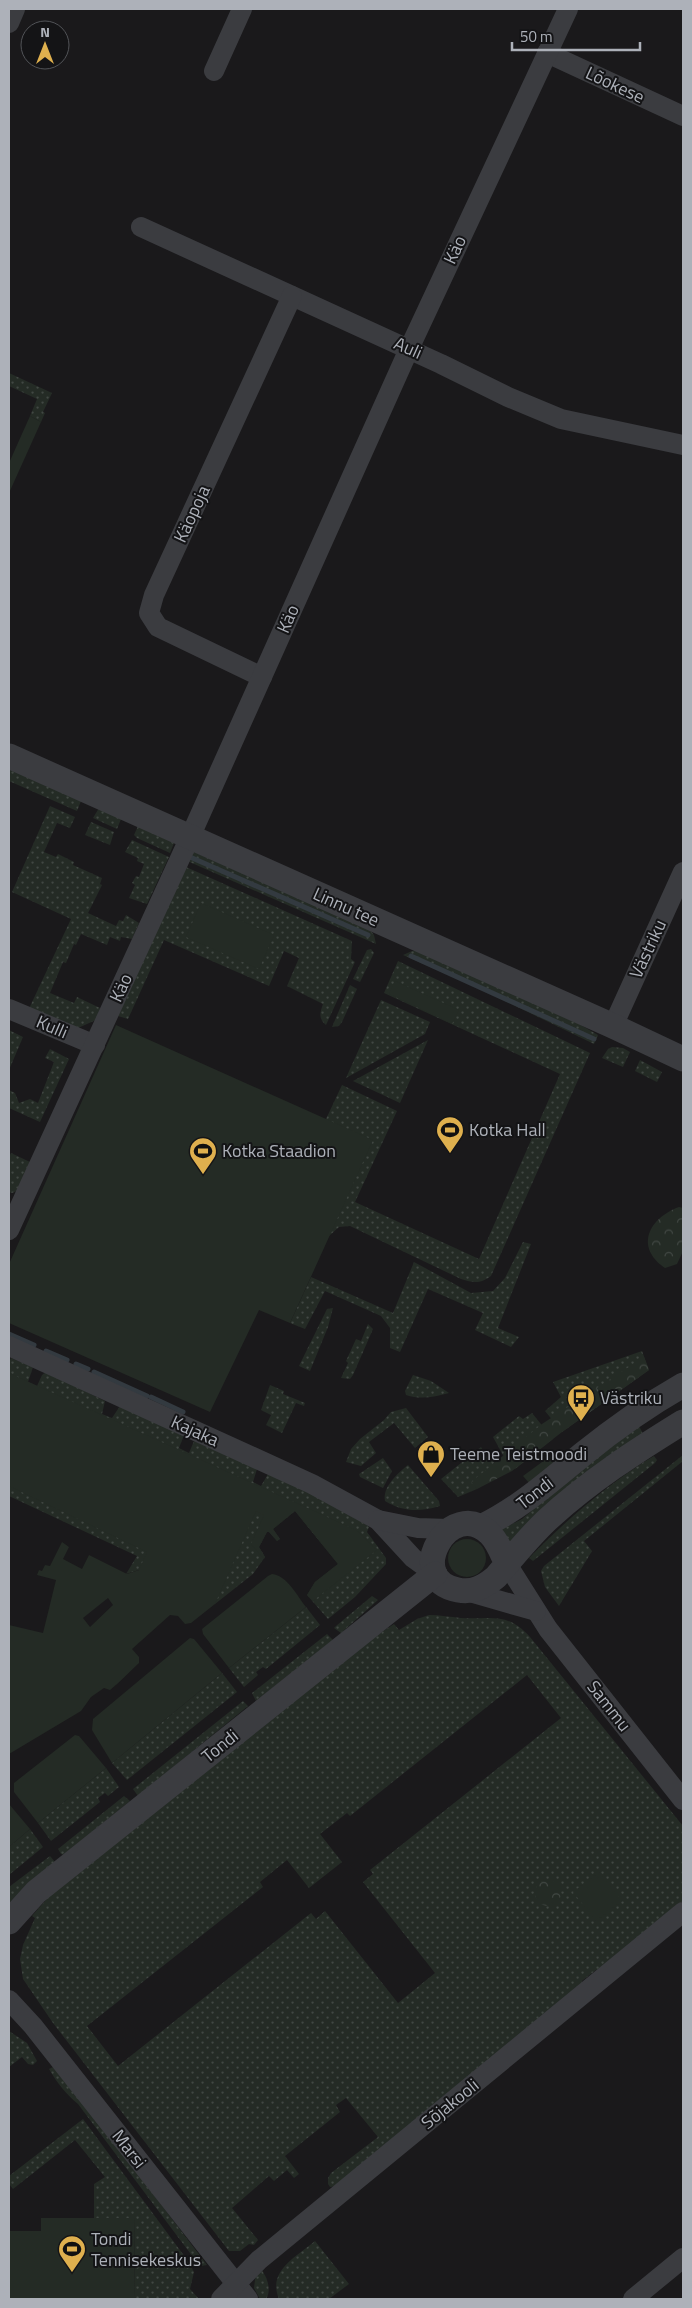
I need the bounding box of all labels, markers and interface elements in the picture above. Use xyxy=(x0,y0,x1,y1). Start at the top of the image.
north arrow xyxy=(20,20,70,70)
scale bar xyxy=(512,20,640,52)
text: N xyxy=(40,21,50,42)
text: 50 m xyxy=(520,25,553,48)
street label: Lõokese xyxy=(581,59,649,110)
street label: Käo xyxy=(436,231,473,269)
street label: Auli xyxy=(390,329,427,366)
street label: Käopoja xyxy=(166,481,217,547)
street label: Käo xyxy=(269,600,306,637)
street label: Linnu tee xyxy=(309,880,384,933)
street label: Västriku xyxy=(622,915,673,983)
street label: Käo xyxy=(102,969,139,1007)
street label: Kulli xyxy=(32,1008,72,1045)
sports icon: Kotka Hall xyxy=(435,1115,465,1154)
place label: Kotka Hall xyxy=(469,1116,546,1143)
sports icon: Kotka Staadion xyxy=(188,1136,218,1175)
place label: Kotka Staadion xyxy=(222,1137,336,1164)
bus stop icon: Västriku xyxy=(566,1383,596,1422)
place label: Västriku xyxy=(600,1384,662,1411)
street label: Kajaka xyxy=(167,1408,223,1453)
shop icon: Teeme Teistmoodi xyxy=(416,1439,446,1478)
place label: Teeme Teistmoodi xyxy=(450,1440,587,1467)
street label: Tondi xyxy=(510,1470,559,1516)
street label: Sammu xyxy=(581,1674,638,1737)
street label: Tondi xyxy=(195,1722,244,1769)
street label: Sõjakooli xyxy=(415,2072,484,2135)
street label: Marsi xyxy=(106,2124,153,2174)
place label: Tondi Tennisekeskus xyxy=(91,2225,201,2273)
sports icon: Tondi Tennisekeskus xyxy=(57,2234,87,2273)

